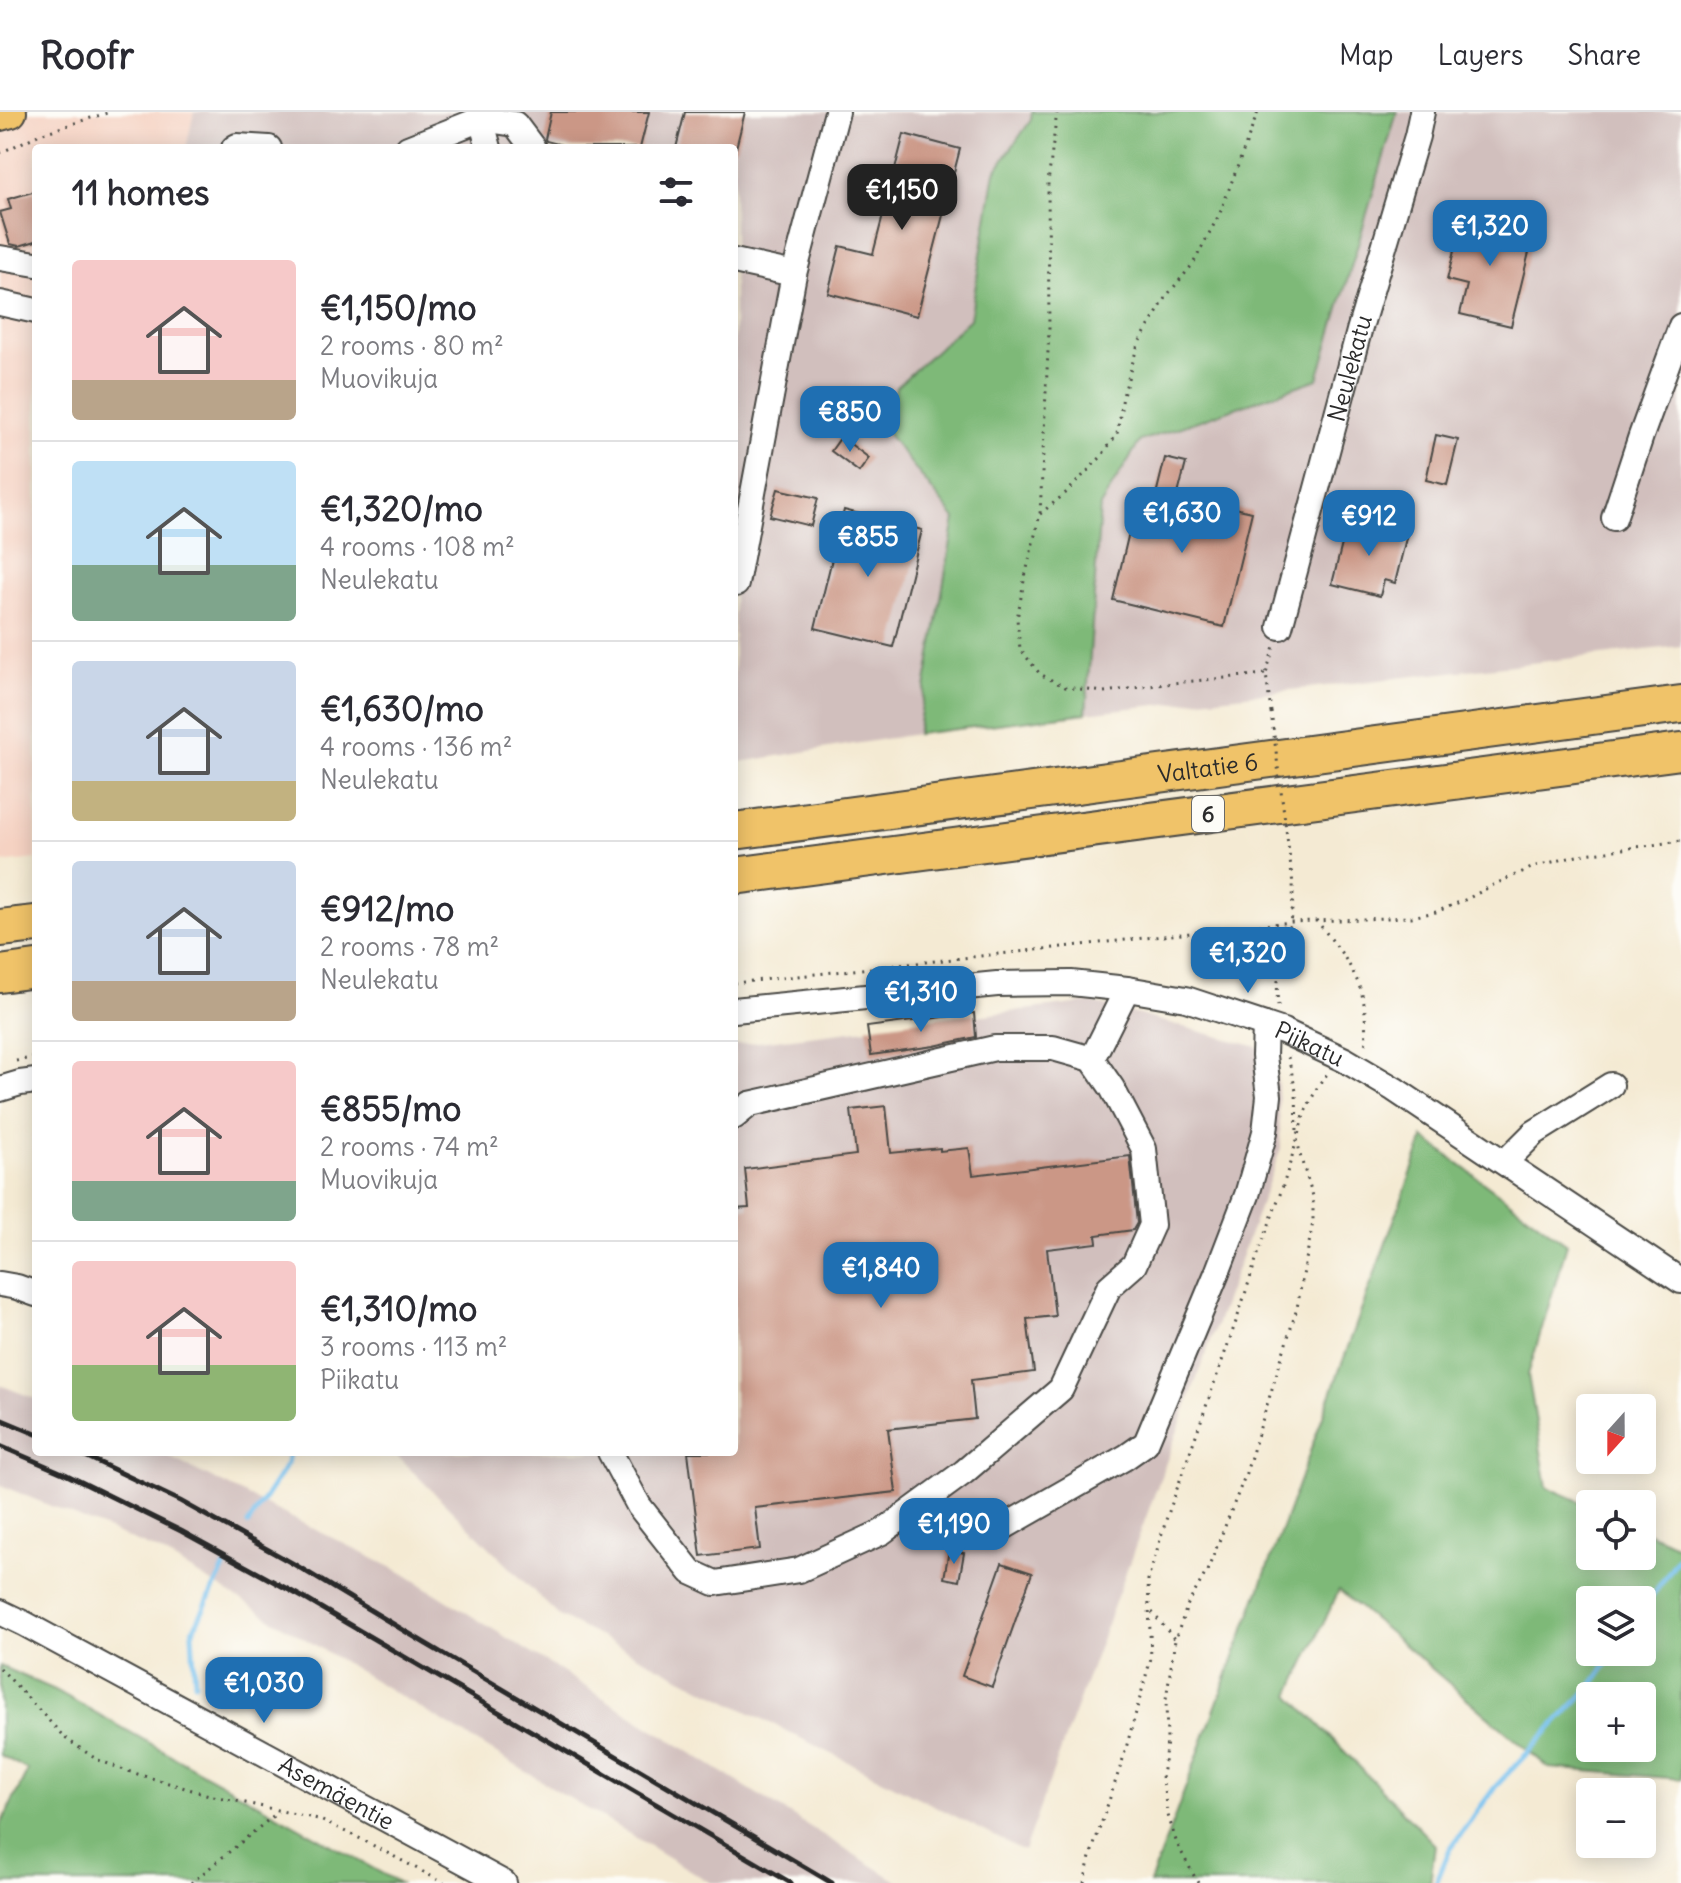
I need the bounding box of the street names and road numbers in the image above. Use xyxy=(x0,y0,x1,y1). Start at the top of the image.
street label: Neulekatu xyxy=(1320,311,1378,425)
street label: Valtatie 6 xyxy=(1156,746,1260,789)
road number: 6 xyxy=(1192,796,1224,832)
street label: Piikatu xyxy=(1270,1014,1349,1073)
street label: Asemäentie xyxy=(274,1749,400,1836)

